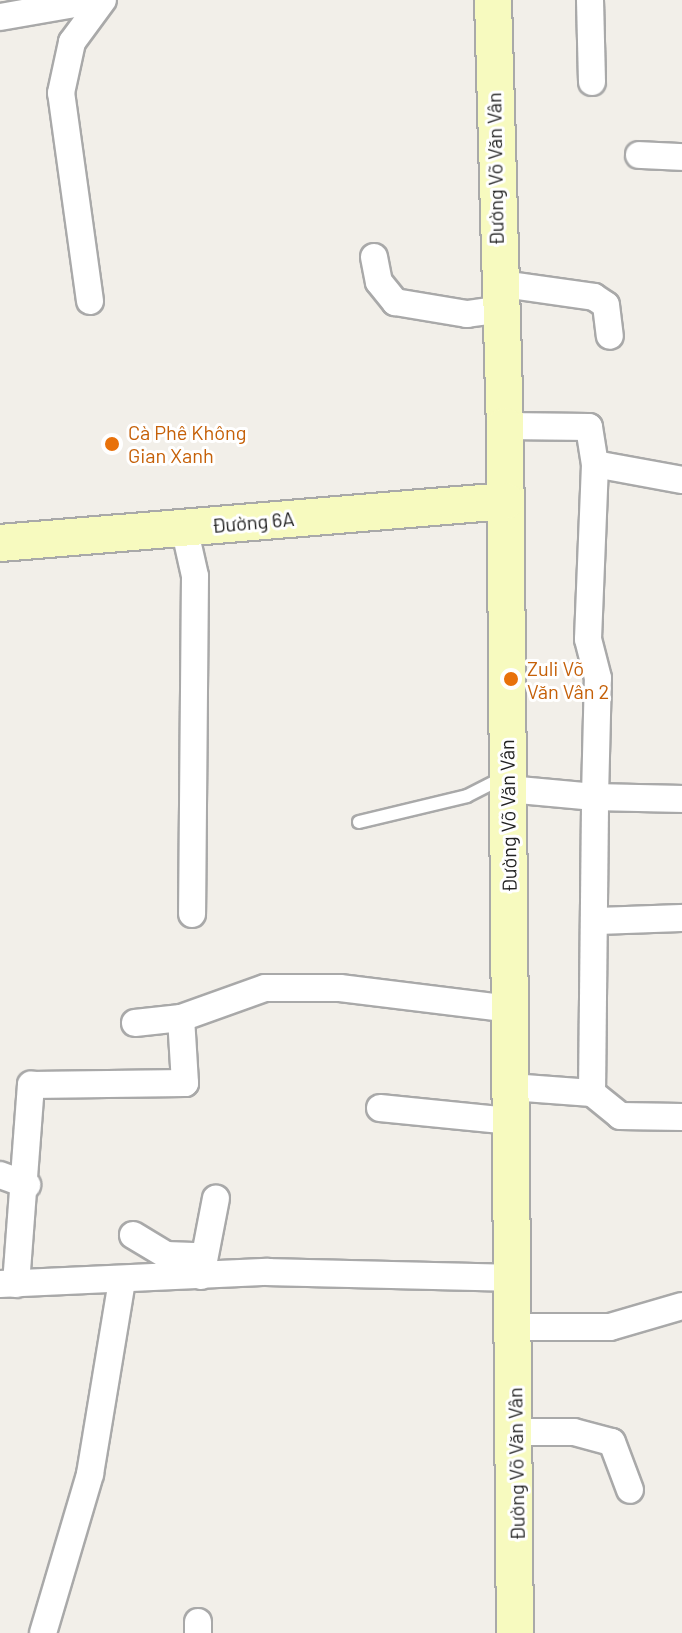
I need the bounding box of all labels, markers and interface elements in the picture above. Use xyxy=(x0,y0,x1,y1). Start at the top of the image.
street label: Đường Võ Văn Vân xyxy=(482,92,508,246)
place label: Cà Phê Không Gian Xanh xyxy=(128,420,246,467)
marker: Cà Phê Không Gian Xanh xyxy=(103,435,121,453)
street label: Đường 6A xyxy=(211,506,295,538)
place label: Zuli Võ Văn Vân 2 xyxy=(527,656,609,703)
marker: Zuli Võ Văn Vân 2 xyxy=(502,670,520,688)
street label: Đường Võ Văn Vân xyxy=(495,739,521,893)
street label: Đường Võ Văn Vân xyxy=(503,1387,529,1541)

